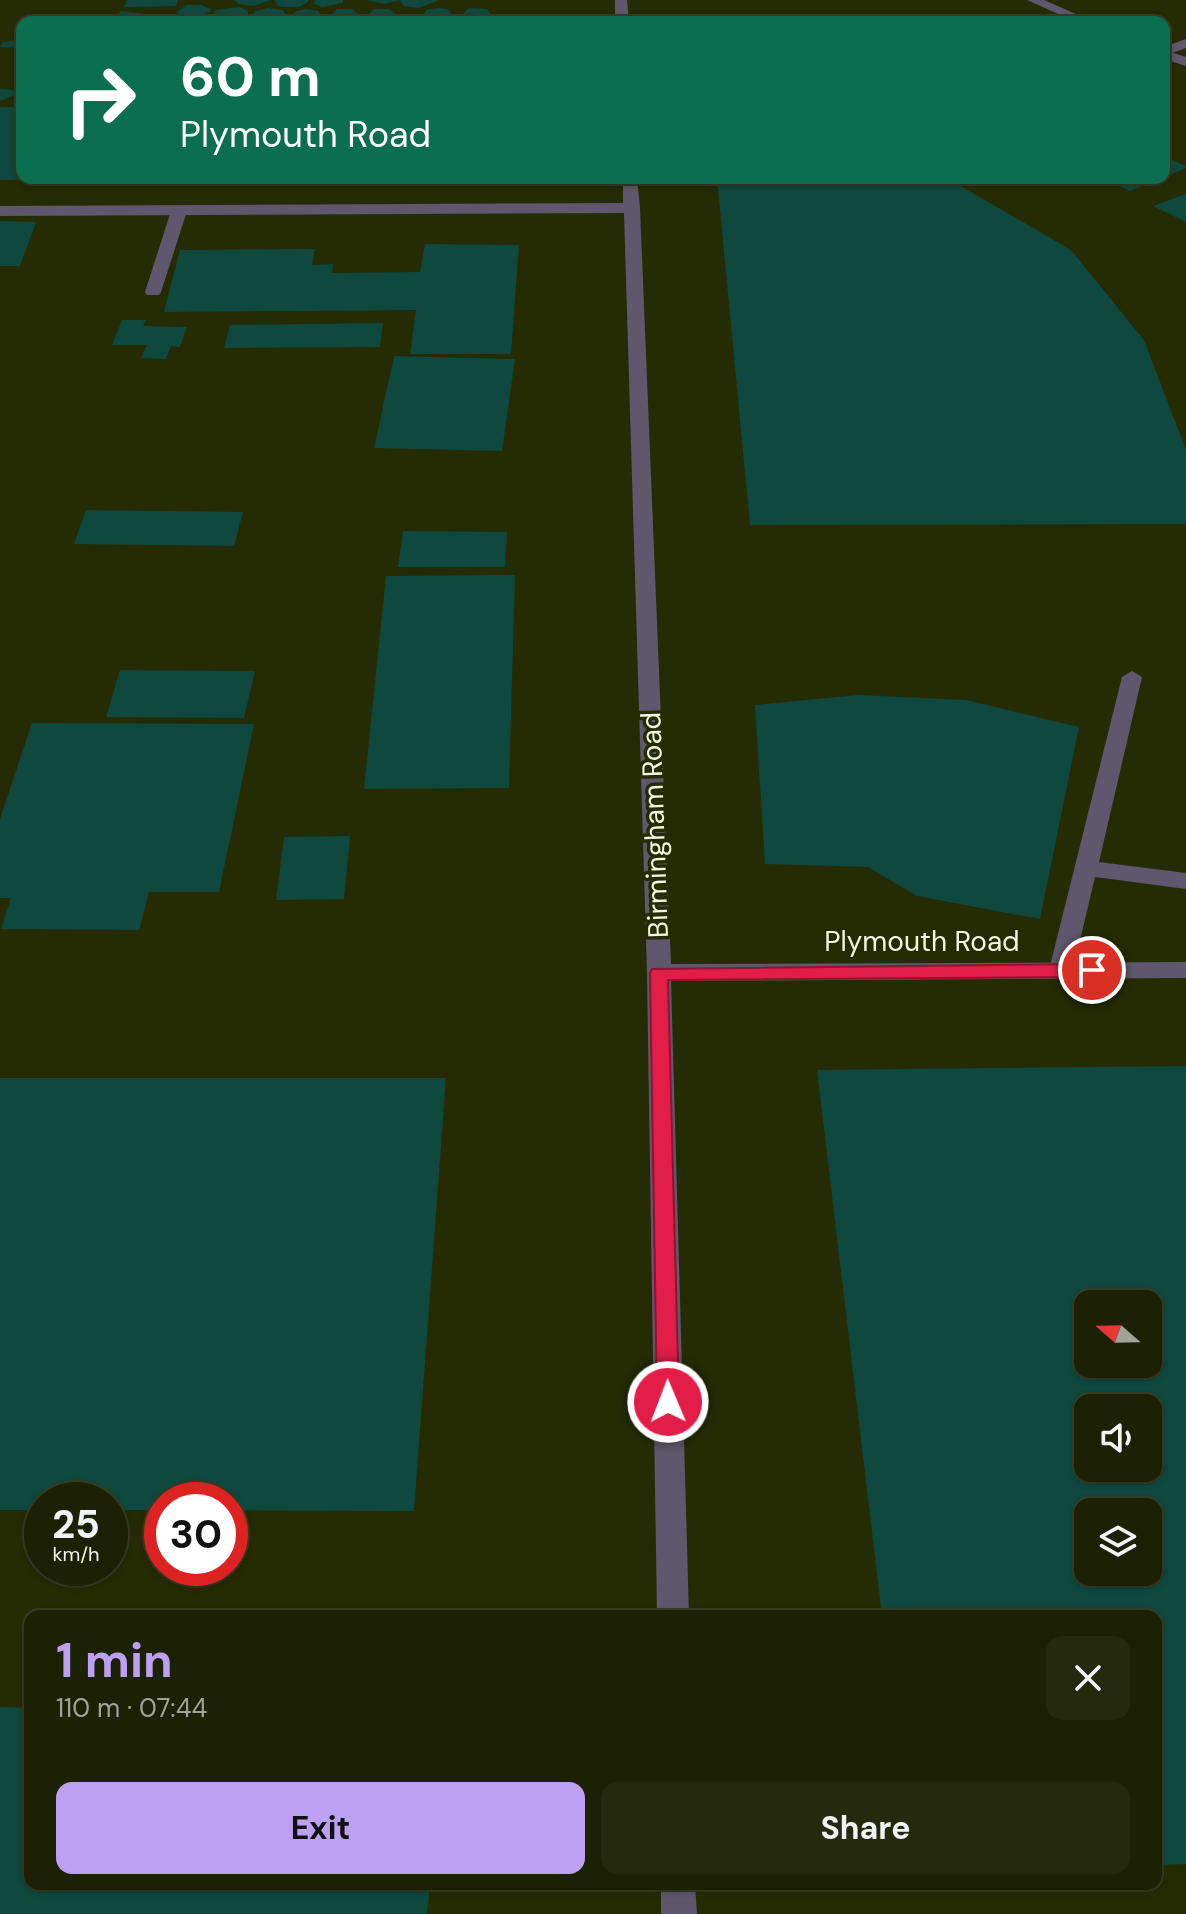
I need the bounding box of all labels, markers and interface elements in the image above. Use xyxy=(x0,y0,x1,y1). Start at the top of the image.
text: 60 m xyxy=(180,40,321,113)
icon: right xyxy=(48,48,152,152)
text: Plymouth Road xyxy=(180,111,431,158)
street label: Birmingham Road xyxy=(632,711,677,939)
street label: Plymouth Road xyxy=(824,923,1020,960)
pin xyxy=(1058,936,1126,1004)
icon: arrive xyxy=(1070,948,1114,992)
north arrow xyxy=(1074,1290,1162,1378)
map controls xyxy=(1074,1290,1162,1586)
position arrow xyxy=(626,1360,710,1444)
button: sound xyxy=(1074,1394,1162,1482)
speed limit sign: 30 xyxy=(144,1482,248,1586)
text: 25 xyxy=(52,1498,100,1550)
button: layers xyxy=(1074,1498,1162,1586)
text: km/h xyxy=(52,1541,100,1567)
text: 1 min xyxy=(56,1629,173,1692)
button: close xyxy=(1046,1636,1130,1720)
text: 110 m · 07:44 xyxy=(56,1691,207,1725)
button: Exit xyxy=(56,1782,585,1874)
button: Share xyxy=(601,1782,1130,1874)

